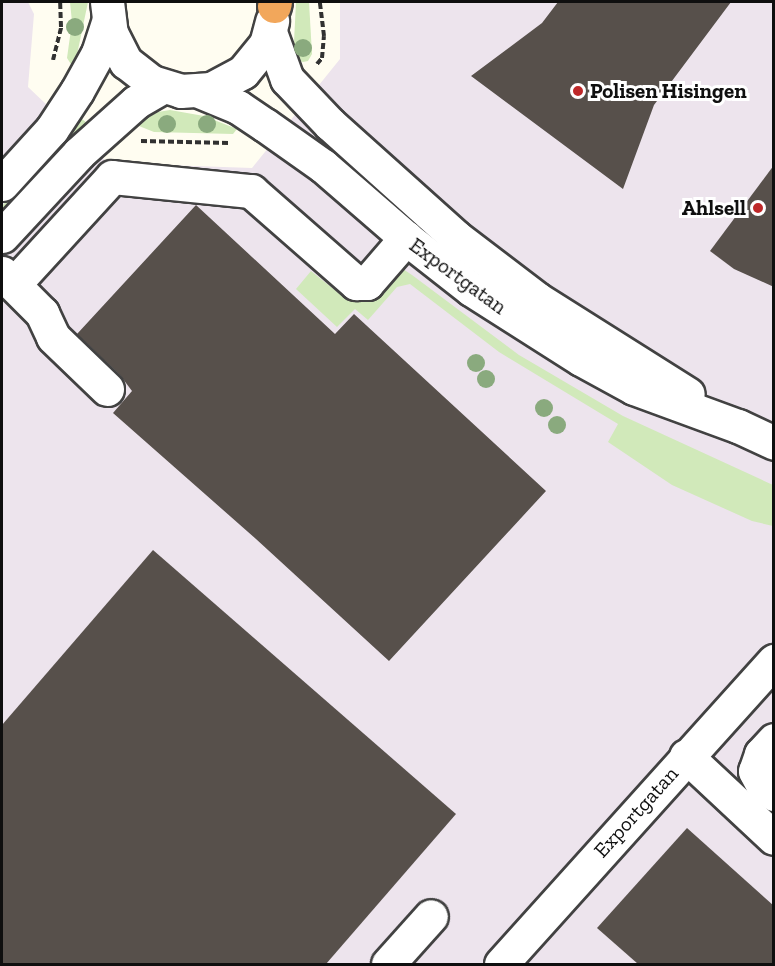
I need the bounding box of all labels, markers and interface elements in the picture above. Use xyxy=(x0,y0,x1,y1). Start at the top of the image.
place label: Polisen Hisingen xyxy=(590,78,747,104)
marker: Polisen Hisingen xyxy=(571,84,585,98)
place label: Ahlsell xyxy=(682,195,746,221)
marker: Ahlsell xyxy=(751,201,765,215)
street label: Exportgatan xyxy=(405,232,511,320)
street label: Exportgatan xyxy=(589,761,683,863)

